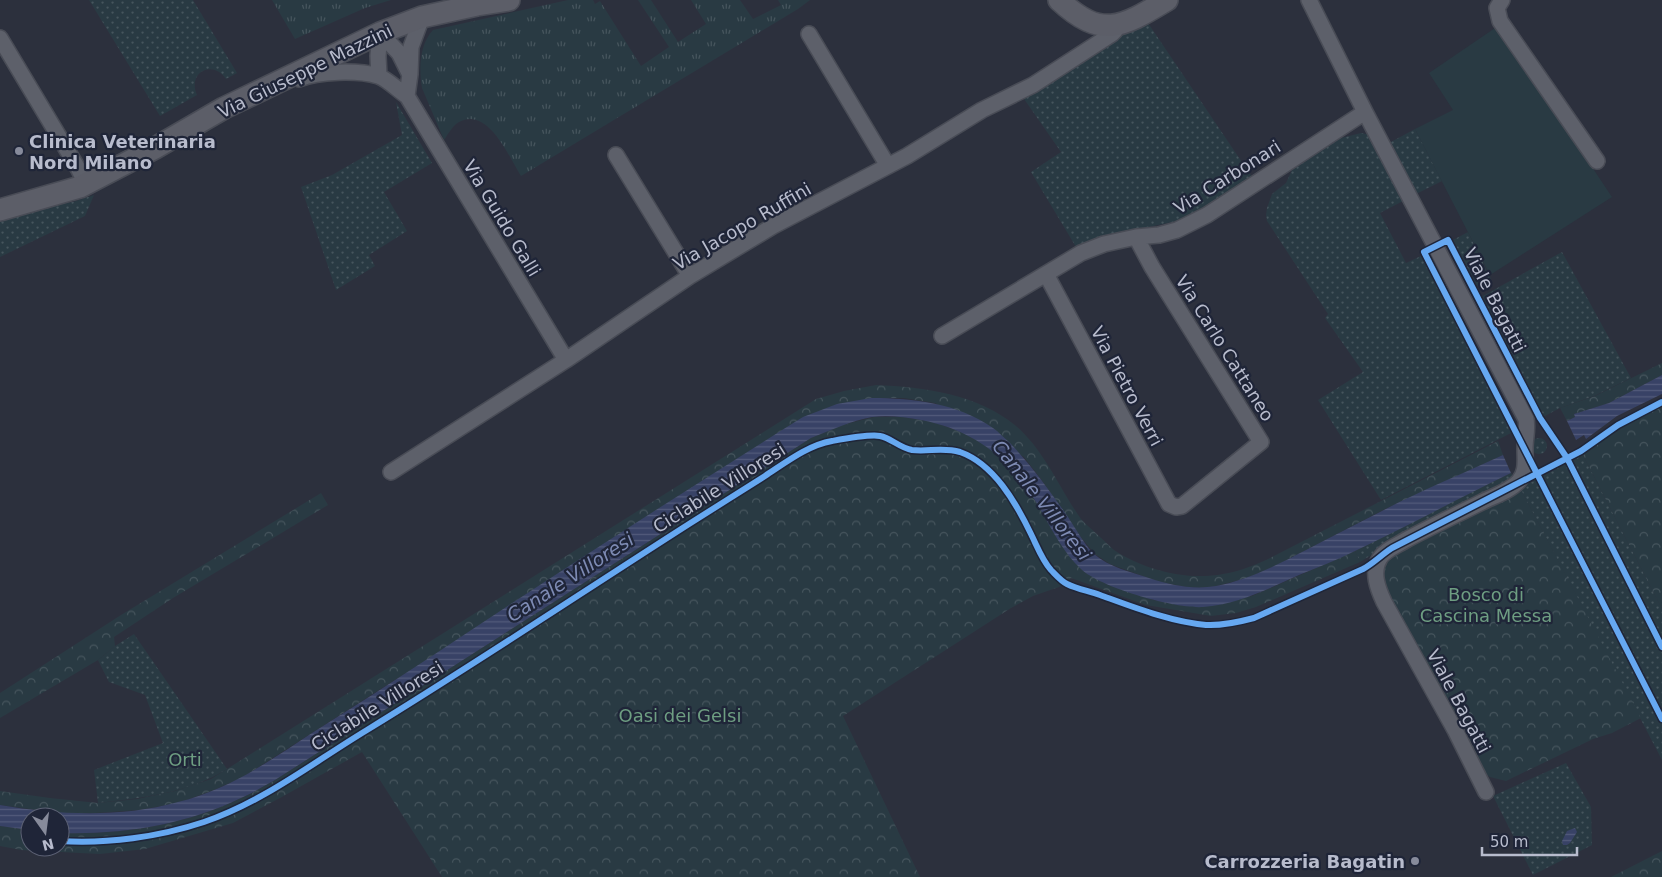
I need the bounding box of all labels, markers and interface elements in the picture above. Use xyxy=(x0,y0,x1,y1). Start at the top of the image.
street label: Via Giuseppe Mazzini xyxy=(215,20,395,122)
place label: Clinica Veterinaria Nord Milano xyxy=(29,131,216,173)
street label: Via Carbonari xyxy=(1170,136,1284,218)
marker: Clinica Veterinaria Nord Milano xyxy=(13,145,25,157)
street label: Via Guido Galli xyxy=(459,156,545,280)
street label: Via Jacopo Ruffini xyxy=(669,178,815,274)
street label: Viale Bagatti xyxy=(1460,244,1530,356)
street label: Via Carlo Cattaneo xyxy=(1171,271,1279,425)
street label: Via Pietro Verri xyxy=(1087,323,1167,449)
water label: Canale Villoresi xyxy=(988,435,1096,565)
street label: Ciclabile Villoresi xyxy=(649,439,789,537)
water label: Canale Villoresi xyxy=(502,527,638,626)
park label: Bosco di Cascina Messa xyxy=(1420,584,1552,626)
street label: Viale Bagatti xyxy=(1423,645,1495,757)
street label: Ciclabile Villoresi xyxy=(307,657,447,755)
park label: Oasi dei Gelsi xyxy=(619,705,741,726)
park label: Orti xyxy=(168,749,202,770)
north arrow xyxy=(20,807,70,857)
scale bar xyxy=(1482,824,1577,856)
text: 50 m xyxy=(1490,833,1528,851)
text: N xyxy=(41,835,56,854)
place label: Carrozzeria Bagatin xyxy=(1204,851,1405,872)
marker: Carrozzeria Bagatin xyxy=(1409,855,1421,867)

